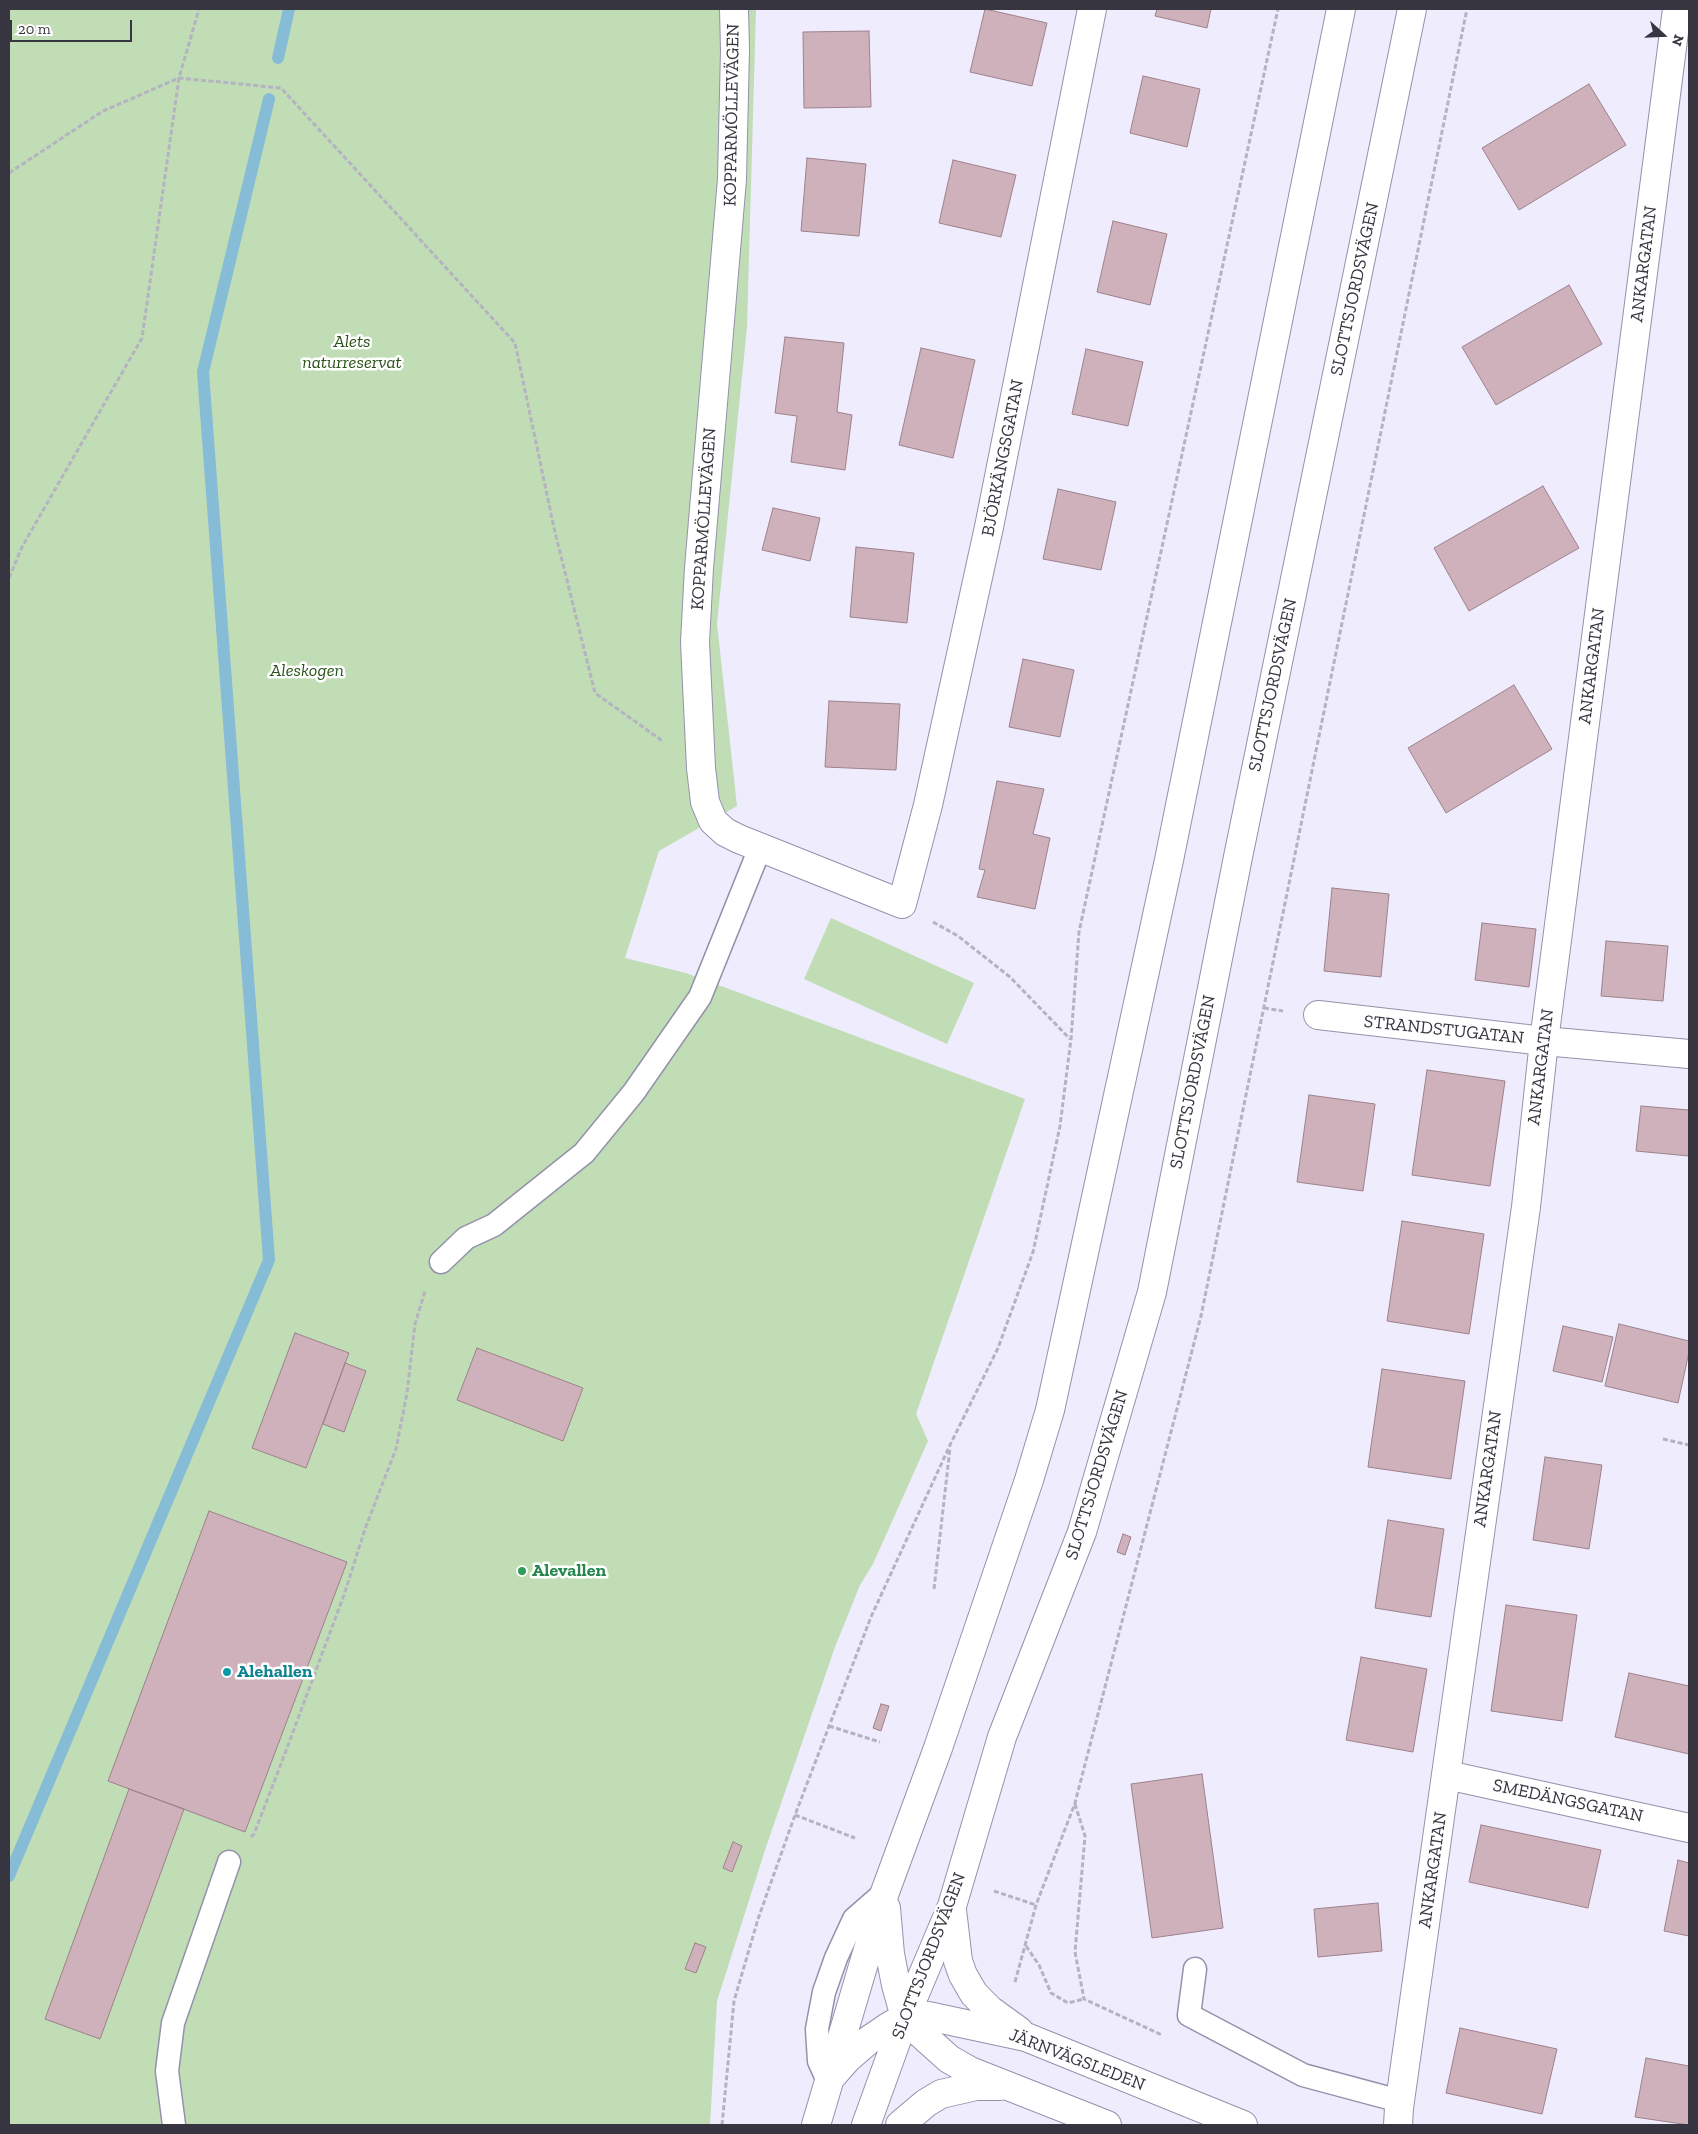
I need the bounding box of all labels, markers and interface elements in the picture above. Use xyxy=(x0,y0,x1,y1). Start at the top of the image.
scale bar xyxy=(12,10,135,42)
north arrow xyxy=(1638,10,1688,60)
text: 20 m xyxy=(18,20,51,38)
street label: KOPPARMÖLLEVÄGEN xyxy=(720,23,744,207)
text: N xyxy=(1668,32,1687,48)
street label: SLOTTSJORDSVÄGEN xyxy=(1326,200,1384,378)
street label: ANKARGATAN xyxy=(1626,205,1662,323)
park label: Alets naturreservat xyxy=(302,331,402,374)
street label: BJÖRKÄNGSGATAN xyxy=(977,378,1029,538)
street label: KOPPARMÖLLEVÄGEN xyxy=(687,427,721,611)
street label: SLOTTSJORDSVÄGEN xyxy=(1244,596,1302,774)
street label: ANKARGATAN xyxy=(1574,607,1610,725)
park label: Aleskogen xyxy=(270,660,344,682)
street label: SLOTTSJORDSVÄGEN xyxy=(1166,993,1220,1171)
street label: ANKARGATAN xyxy=(1523,1008,1559,1126)
street label: STRANDSTUGATAN xyxy=(1363,1011,1525,1049)
street label: SLOTTSJORDSVÄGEN xyxy=(1061,1387,1133,1563)
street label: ANKARGATAN xyxy=(1469,1409,1507,1529)
place label: Alevallen xyxy=(532,1560,606,1582)
marker: Alevallen xyxy=(516,1565,528,1577)
place label: Alehallen xyxy=(237,1661,312,1683)
marker: Alehallen xyxy=(221,1666,233,1678)
street label: SMEDÄNGSGATAN xyxy=(1491,1775,1645,1827)
street label: ANKARGATAN xyxy=(1414,1810,1452,1930)
street label: SLOTTSJORDSVÄGEN xyxy=(887,1870,971,2042)
street label: JÄRNVÄGSLEDEN xyxy=(1006,2024,1148,2096)

